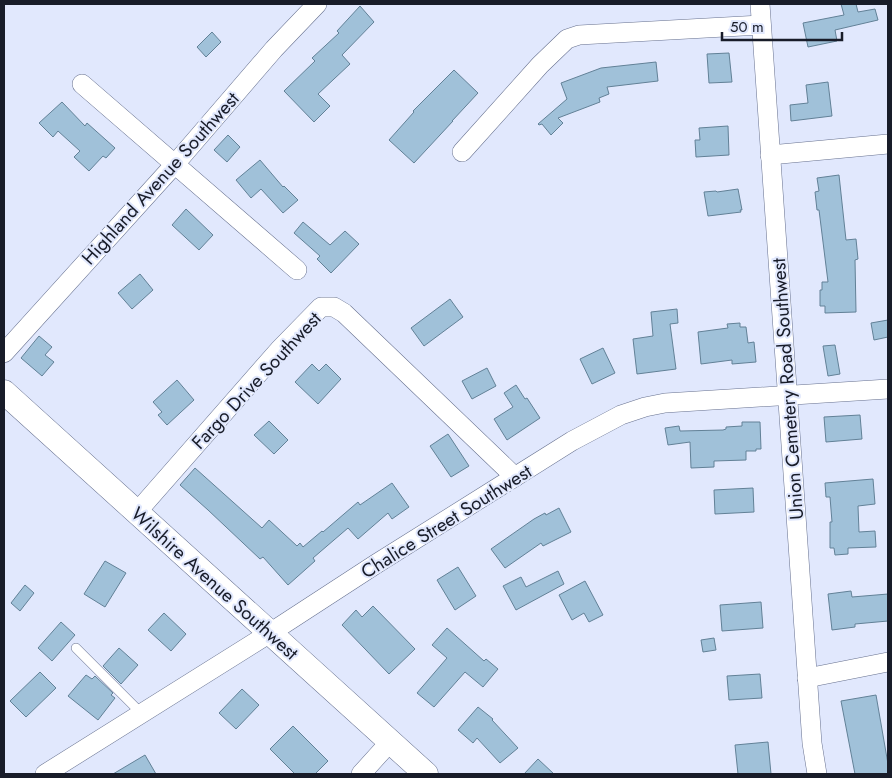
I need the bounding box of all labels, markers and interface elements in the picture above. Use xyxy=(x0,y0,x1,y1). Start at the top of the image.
scale bar xyxy=(722,10,842,42)
text: 50 m xyxy=(730,16,764,38)
street label: Highland Avenue Southwest xyxy=(75,86,246,271)
street label: Union Cemetery Road Southwest xyxy=(765,257,810,521)
street label: Fargo Drive Southwest xyxy=(185,305,328,455)
street label: Chalice Street Southwest xyxy=(356,458,537,585)
street label: Wilshire Avenue Southwest xyxy=(125,501,305,666)

